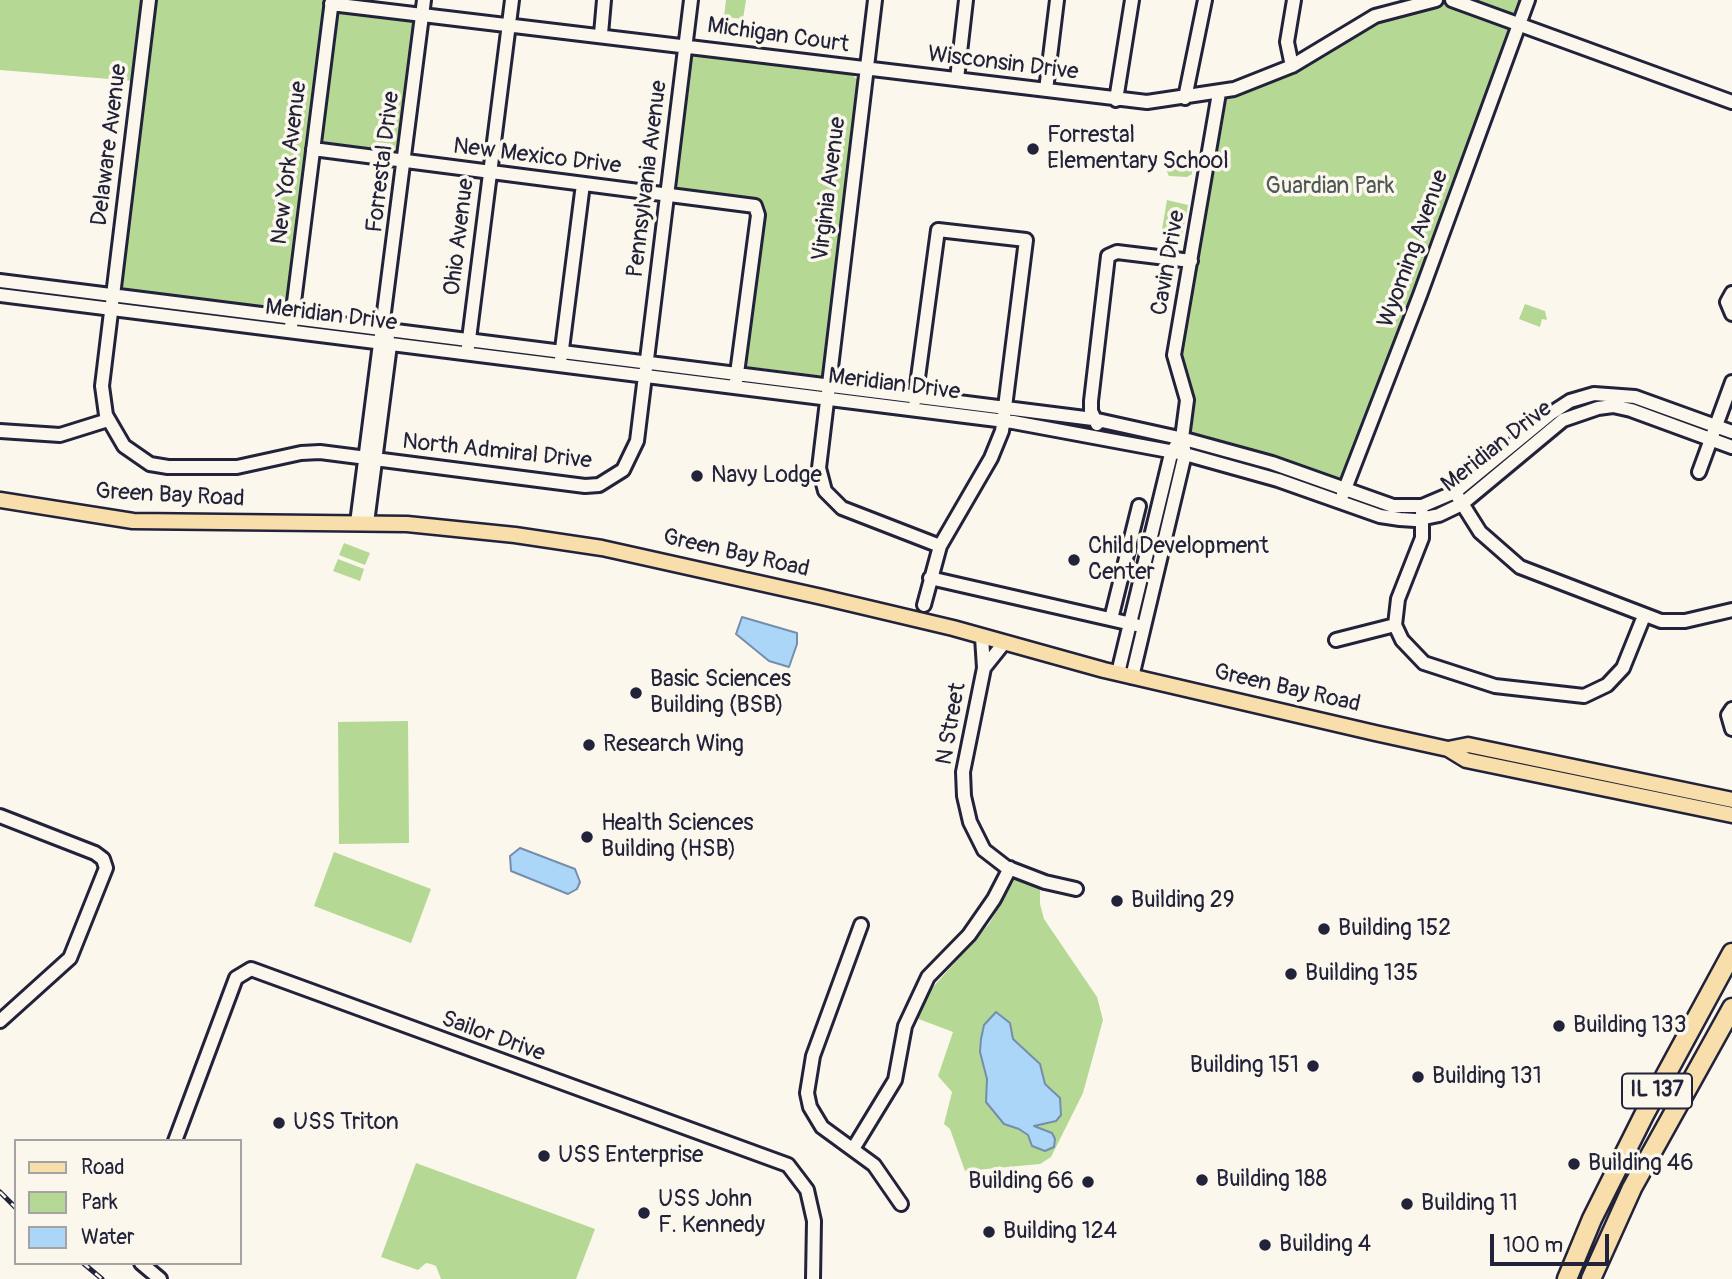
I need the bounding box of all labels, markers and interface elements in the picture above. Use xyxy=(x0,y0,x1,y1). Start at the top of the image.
street label: Michigan Court xyxy=(705,12,851,60)
street label: Wisconsin Drive xyxy=(926,41,1080,87)
street label: Delaware Avenue xyxy=(86,62,134,228)
street label: Pennsylvania Avenue xyxy=(622,79,674,279)
street label: New York Avenue xyxy=(266,80,314,246)
street label: Forrestal Drive xyxy=(362,90,406,234)
street label: Virginia Avenue xyxy=(807,115,853,263)
place label: Forrestal Elementary School xyxy=(1047,122,1229,176)
street label: New Mexico Drive xyxy=(451,133,623,181)
marker: Forrestal Elementary School xyxy=(1025,141,1041,157)
street label: Wyoming Avenue xyxy=(1373,166,1455,332)
park label: Guardian Park xyxy=(1266,173,1394,201)
street label: Ohio Avenue xyxy=(439,177,481,297)
street label: Cavin Drive xyxy=(1146,208,1192,318)
street label: Meridian Drive xyxy=(263,294,399,338)
street label: Meridian Drive xyxy=(826,363,962,407)
street label: Meridian Drive xyxy=(1436,395,1558,499)
street label: North Admiral Drive xyxy=(401,428,593,476)
place label: Navy Lodge xyxy=(711,462,822,490)
marker: Navy Lodge xyxy=(689,468,705,484)
street label: Green Bay Road xyxy=(95,478,245,514)
street label: Green Bay Road xyxy=(660,524,812,584)
place label: Child Development Center xyxy=(1088,533,1269,587)
marker: Child Development Center xyxy=(1066,552,1082,568)
street label: Green Bay Road xyxy=(1211,659,1363,719)
place label: Basic Sciences Building (BSB) xyxy=(650,666,791,720)
street label: N Street xyxy=(931,681,973,767)
marker: Basic Sciences Building (BSB) xyxy=(628,685,644,701)
place label: Research Wing xyxy=(603,731,744,759)
marker: Research Wing xyxy=(581,737,597,753)
place label: Health Sciences Building (HSB) xyxy=(601,810,754,864)
marker: Health Sciences Building (HSB) xyxy=(579,829,595,845)
place label: Building 29 xyxy=(1131,887,1235,915)
marker: Building 29 xyxy=(1109,893,1125,909)
place label: Building 152 xyxy=(1338,915,1451,943)
marker: Building 152 xyxy=(1316,921,1332,937)
place label: Building 135 xyxy=(1305,960,1418,988)
marker: Building 135 xyxy=(1283,966,1299,982)
street label: Sailor Drive xyxy=(437,1006,549,1068)
place label: Building 133 xyxy=(1573,1012,1687,1040)
marker: Building 133 xyxy=(1551,1018,1567,1034)
place label: Building 151 xyxy=(1190,1052,1299,1080)
marker: Building 151 xyxy=(1305,1058,1321,1074)
place label: Building 131 xyxy=(1432,1063,1542,1091)
marker: Building 131 xyxy=(1410,1069,1426,1085)
road number: IL 137 xyxy=(1622,1074,1692,1108)
place label: USS Triton xyxy=(293,1109,399,1137)
marker: USS Triton xyxy=(271,1115,287,1131)
legend xyxy=(14,1139,242,1265)
place label: USS Enterprise xyxy=(558,1142,703,1170)
marker: USS Enterprise xyxy=(536,1148,552,1164)
place label: Building 46 xyxy=(1588,1150,1694,1178)
text: Road xyxy=(81,1154,125,1181)
marker: Building 46 xyxy=(1566,1156,1582,1172)
place label: Building 188 xyxy=(1216,1166,1327,1194)
place label: Building 66 xyxy=(968,1168,1074,1196)
marker: Building 188 xyxy=(1194,1172,1210,1188)
marker: Building 66 xyxy=(1080,1174,1096,1190)
place label: USS John F. Kennedy xyxy=(658,1186,765,1240)
text: Park xyxy=(81,1189,118,1216)
place label: Building 11 xyxy=(1421,1190,1518,1218)
marker: Building 11 xyxy=(1399,1196,1415,1212)
marker: USS John F. Kennedy xyxy=(636,1205,652,1221)
place label: Building 124 xyxy=(1003,1218,1117,1246)
scale bar xyxy=(1494,1220,1613,1264)
text: Water xyxy=(81,1224,134,1251)
marker: Building 124 xyxy=(981,1224,997,1240)
place label: Building 4 xyxy=(1279,1231,1371,1259)
text: 100 m xyxy=(1503,1232,1563,1259)
marker: Building 4 xyxy=(1257,1237,1273,1253)

